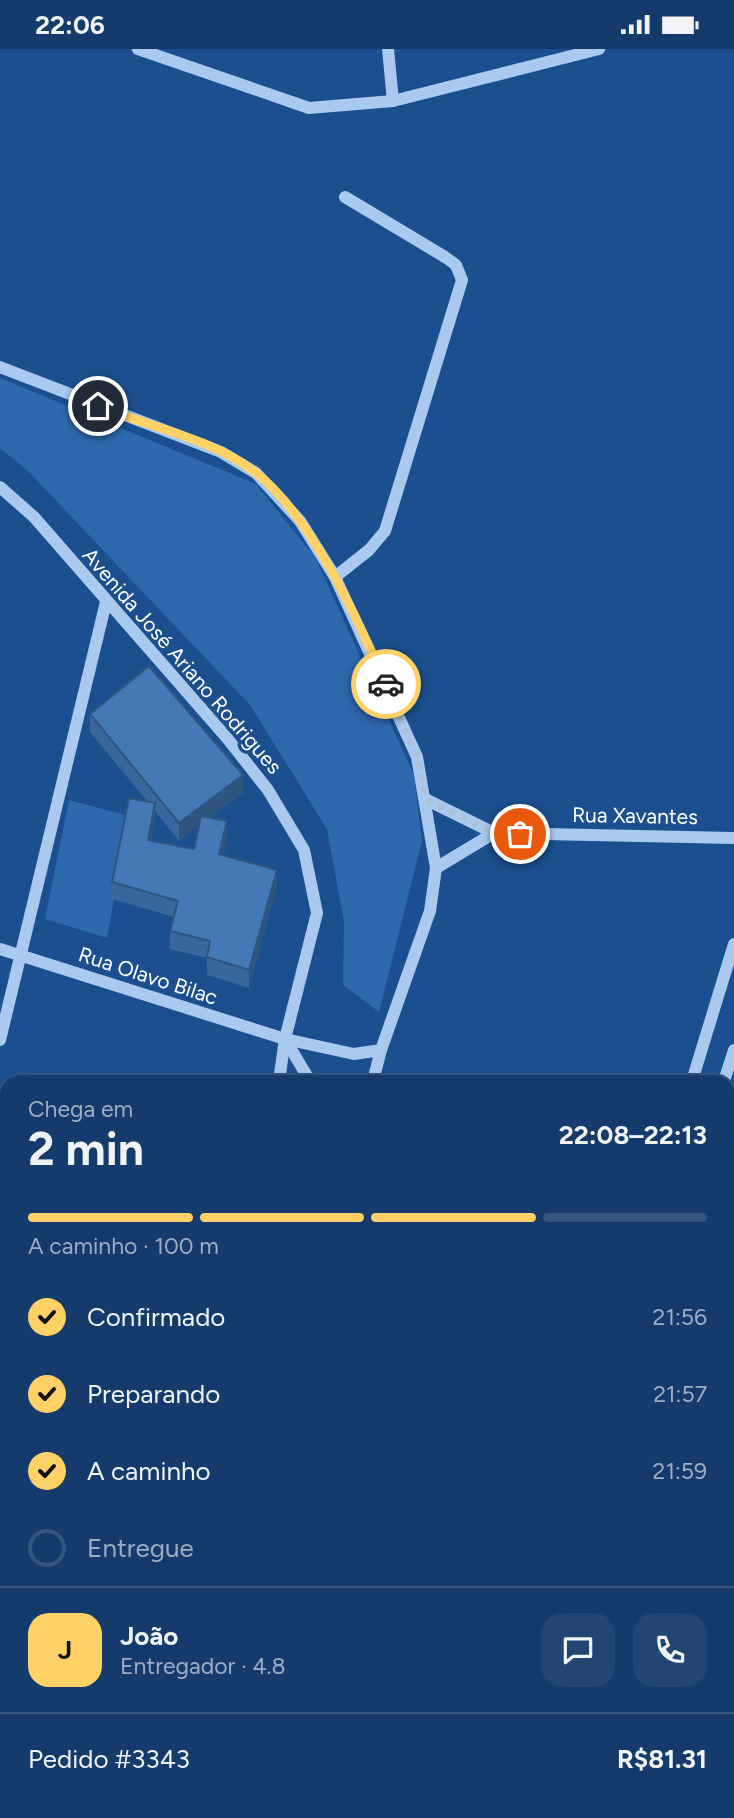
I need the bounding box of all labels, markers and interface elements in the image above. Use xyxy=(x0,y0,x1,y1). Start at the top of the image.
text: 22:06 xyxy=(35,9,105,41)
pin xyxy=(68,376,128,436)
icon: home xyxy=(79,387,117,425)
street label: Avenida José Ariano Rodrigues xyxy=(77,543,287,779)
courier xyxy=(351,649,421,719)
icon: car xyxy=(367,665,405,703)
street label: Rua Xavantes xyxy=(572,802,698,829)
pin xyxy=(490,804,550,864)
icon: bag xyxy=(501,815,539,853)
street label: Rua Olavo Bilac xyxy=(75,941,221,1010)
text: Chega em xyxy=(28,1095,133,1123)
text: 22:08–22:13 xyxy=(559,1119,707,1151)
text: 2 min xyxy=(28,1121,144,1177)
text: A caminho · 100 m xyxy=(28,1232,219,1260)
icon: check xyxy=(28,1298,66,1336)
text: Confirmado xyxy=(87,1301,225,1333)
text: 21:56 xyxy=(653,1303,707,1331)
icon: check xyxy=(28,1375,66,1413)
text: Preparando xyxy=(87,1378,220,1410)
text: 21:57 xyxy=(653,1380,707,1408)
icon: check xyxy=(28,1452,66,1490)
text: A caminho xyxy=(87,1455,211,1487)
text: 21:59 xyxy=(653,1457,707,1485)
text: Entregue xyxy=(87,1532,194,1564)
button: chat xyxy=(541,1613,615,1687)
button: phone xyxy=(633,1613,707,1687)
text: João xyxy=(120,1620,178,1652)
text: J xyxy=(58,1634,72,1666)
text: Entregador · 4.8 xyxy=(120,1652,286,1680)
text: Pedido #3343 xyxy=(28,1743,190,1775)
text: R$81.31 xyxy=(617,1743,707,1775)

